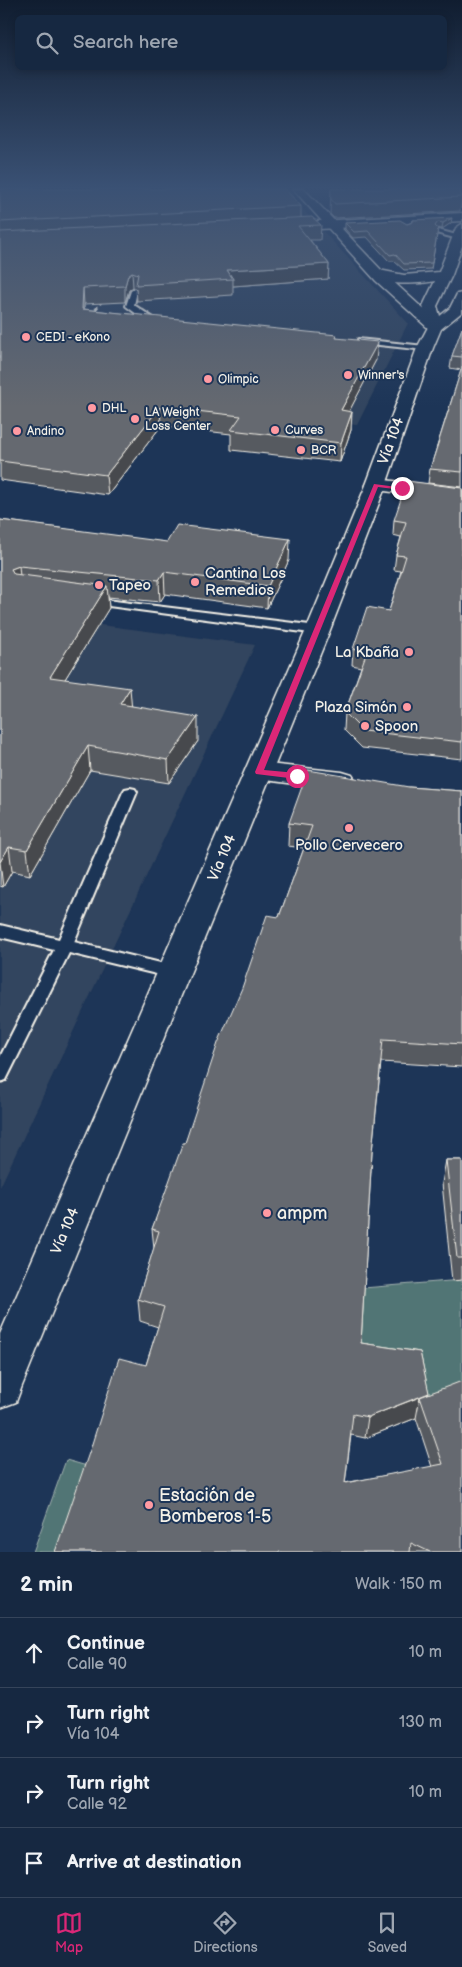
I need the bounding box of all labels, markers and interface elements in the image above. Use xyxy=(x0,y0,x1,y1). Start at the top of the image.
search box xyxy=(15,15,447,70)
icon: search xyxy=(33,29,61,57)
text: Search here xyxy=(73,31,178,54)
place label: CEDI - eKono xyxy=(36,330,110,345)
marker: CEDI - eKono xyxy=(20,331,32,343)
place label: Winner's xyxy=(358,368,404,383)
marker: Winner's xyxy=(342,369,354,381)
place label: Olimpic xyxy=(218,372,259,387)
marker: Olimpic xyxy=(202,373,214,385)
place label: DHL xyxy=(102,401,127,416)
marker: DHL xyxy=(86,402,98,414)
place label: LA Weight Loss Center xyxy=(145,405,211,434)
marker: LA Weight Loss Center xyxy=(129,413,141,425)
street label: Vía 104 xyxy=(374,415,408,467)
place label: Curves xyxy=(285,423,323,438)
place label: Andino xyxy=(27,424,65,439)
marker: Curves xyxy=(269,424,281,436)
marker: Andino xyxy=(11,425,23,437)
place label: BCR xyxy=(311,443,337,458)
marker: BCR xyxy=(295,444,307,456)
route end xyxy=(391,477,414,500)
place label: Cantina Los Remedios xyxy=(205,564,286,600)
place label: Tapeo xyxy=(109,576,151,595)
marker: Cantina Los Remedios xyxy=(189,576,201,588)
marker: Tapeo xyxy=(93,579,105,591)
place label: La Kbaña xyxy=(335,643,399,662)
marker: La Kbaña xyxy=(403,646,415,658)
place label: Plaza Simón xyxy=(315,698,397,717)
marker: Plaza Simón xyxy=(401,701,413,713)
place label: Spoon xyxy=(375,717,418,736)
marker: Spoon xyxy=(359,720,371,732)
route start xyxy=(286,765,309,788)
marker: Pollo Cervecero xyxy=(343,822,355,834)
street label: Vía 104 xyxy=(204,832,240,884)
place label: Pollo Cervecero xyxy=(295,836,403,855)
place label: ampm xyxy=(277,1203,327,1224)
street label: Vía 104 xyxy=(47,1205,83,1257)
marker: ampm xyxy=(261,1207,273,1219)
place label: Estación de Bomberos 1-5 xyxy=(159,1485,271,1527)
marker: Estación de Bomberos 1-5 xyxy=(143,1499,155,1511)
text: 2 min xyxy=(20,1572,73,1597)
text: Walk · 150 m xyxy=(355,1575,442,1594)
text: Continue xyxy=(67,1632,145,1655)
icon: ahead xyxy=(20,1639,48,1667)
text: 10 m xyxy=(409,1643,442,1662)
text: Calle 90 xyxy=(67,1655,127,1674)
text: Turn right xyxy=(67,1702,150,1725)
icon: right xyxy=(20,1709,48,1737)
text: 130 m xyxy=(399,1713,442,1732)
text: Vía 104 xyxy=(67,1725,119,1744)
text: Turn right xyxy=(67,1772,150,1795)
icon: right xyxy=(20,1779,48,1807)
text: 10 m xyxy=(409,1783,442,1802)
text: Calle 92 xyxy=(67,1795,127,1814)
icon: arrive xyxy=(20,1849,48,1877)
text: Arrive at destination xyxy=(67,1851,242,1874)
tab: Map xyxy=(55,1909,83,1956)
tab: Directions xyxy=(193,1909,258,1956)
tab: Saved xyxy=(368,1909,407,1956)

